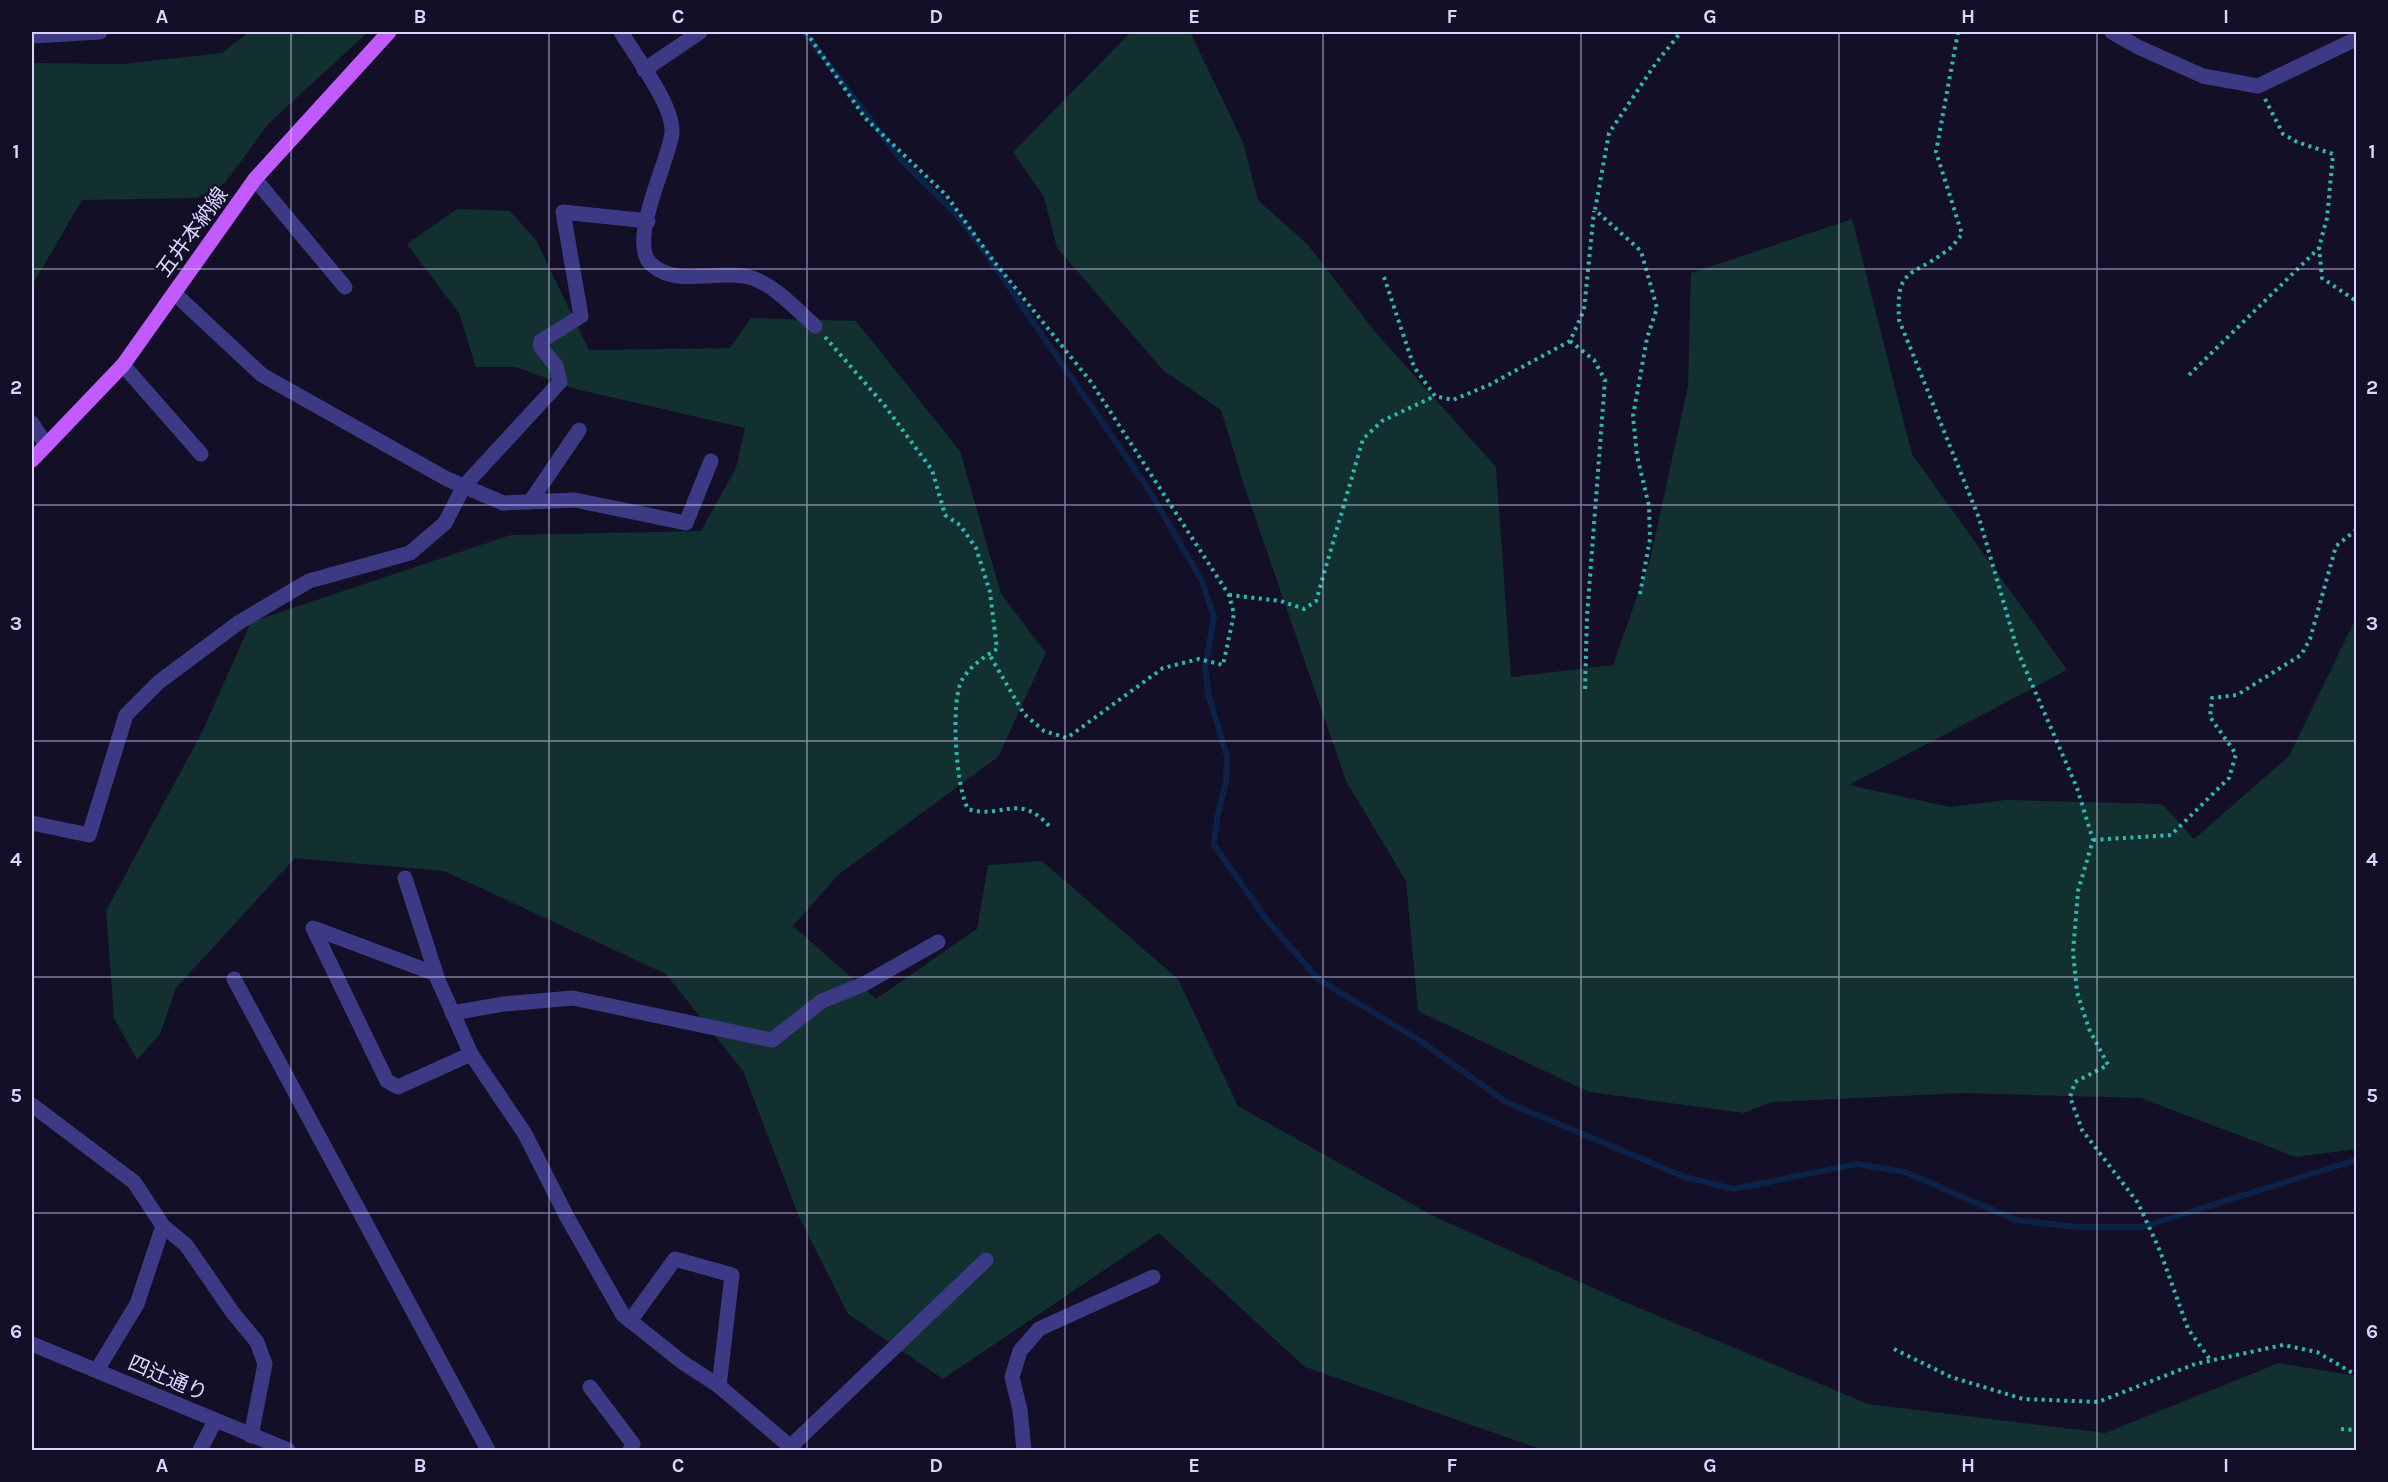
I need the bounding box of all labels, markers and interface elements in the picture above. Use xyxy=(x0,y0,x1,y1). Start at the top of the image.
text: A xyxy=(156,5,169,28)
text: B xyxy=(414,5,426,28)
text: C xyxy=(672,5,684,28)
text: D xyxy=(929,5,943,28)
text: E xyxy=(1188,5,1200,28)
text: F xyxy=(1447,5,1458,28)
text: G xyxy=(1703,5,1717,28)
text: H xyxy=(1961,5,1975,28)
text: I xyxy=(2223,5,2229,28)
text: 1 xyxy=(12,140,20,163)
text: 1 xyxy=(2368,140,2376,163)
street label: 五井本納線 xyxy=(151,182,233,282)
text: 2 xyxy=(10,376,22,399)
text: 2 xyxy=(2366,376,2378,399)
text: 3 xyxy=(10,612,22,635)
text: 3 xyxy=(2366,612,2378,635)
text: 4 xyxy=(10,848,22,871)
text: 4 xyxy=(2366,848,2378,871)
text: 5 xyxy=(10,1084,22,1107)
text: 5 xyxy=(2366,1084,2378,1107)
text: 6 xyxy=(10,1320,22,1343)
text: 6 xyxy=(2366,1320,2378,1343)
street label: 四辻通り xyxy=(125,1351,211,1405)
text: A xyxy=(156,1454,169,1477)
text: B xyxy=(414,1454,426,1477)
text: C xyxy=(672,1454,684,1477)
text: D xyxy=(929,1454,943,1477)
text: E xyxy=(1188,1454,1200,1477)
text: F xyxy=(1447,1454,1458,1477)
text: G xyxy=(1703,1454,1717,1477)
text: H xyxy=(1961,1454,1975,1477)
text: I xyxy=(2223,1454,2229,1477)

